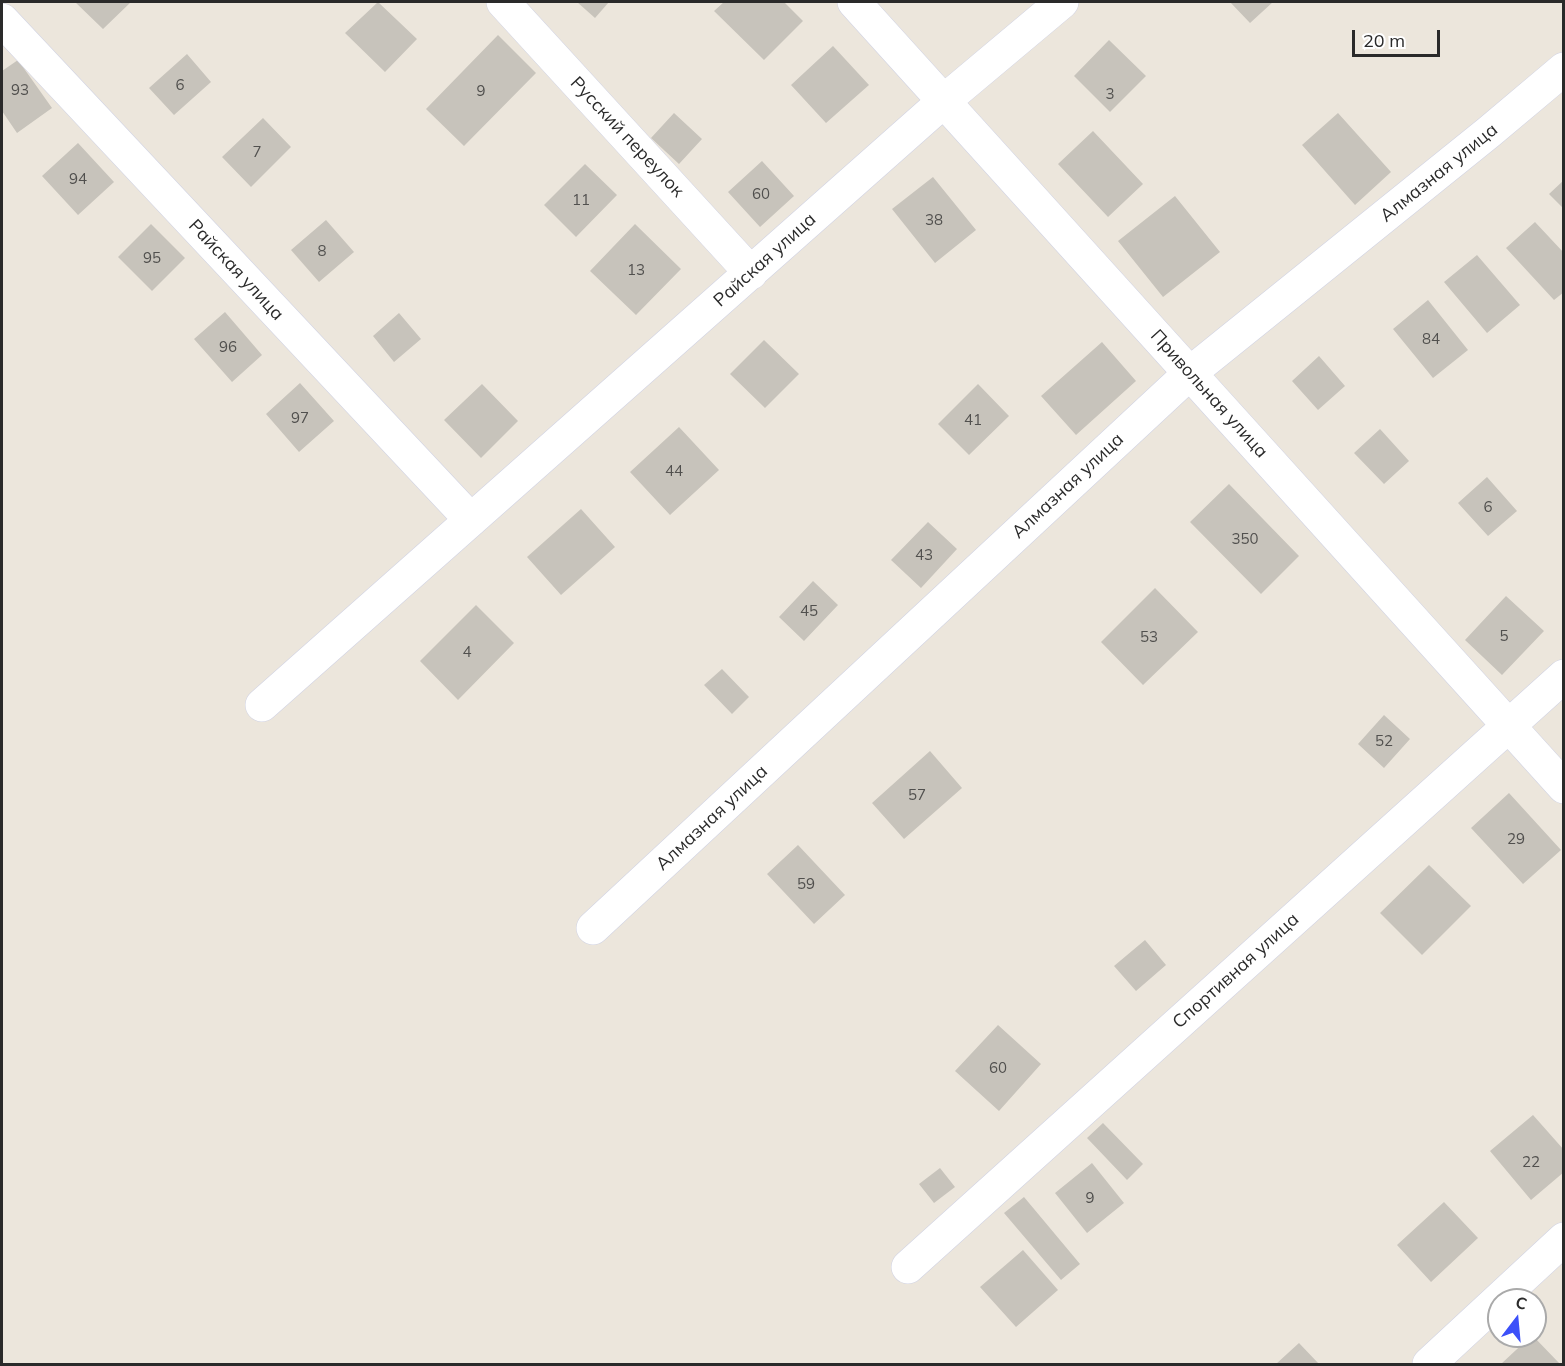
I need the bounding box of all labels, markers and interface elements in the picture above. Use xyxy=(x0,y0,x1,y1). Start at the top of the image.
scale bar xyxy=(1355,18,1444,56)
text: 20 m xyxy=(1363,29,1405,52)
street label: Русский переулок xyxy=(566,72,688,202)
house number: 6 xyxy=(176,76,184,94)
house number: 93 xyxy=(11,81,29,99)
house number: 9 xyxy=(477,82,485,100)
house number: 3 xyxy=(1106,85,1114,103)
street label: Алмазная улица xyxy=(1376,119,1502,227)
house number: 7 xyxy=(253,143,261,161)
house number: 94 xyxy=(69,170,87,188)
house number: 60 xyxy=(752,185,770,203)
house number: 11 xyxy=(572,191,590,209)
street label: Райская улица xyxy=(709,208,821,312)
house number: 38 xyxy=(925,211,943,229)
street label: Райская улица xyxy=(184,215,288,325)
house number: 8 xyxy=(318,242,326,260)
house number: 95 xyxy=(143,249,161,267)
house number: 13 xyxy=(627,261,645,279)
street label: Привольная улица xyxy=(1146,325,1272,463)
house number: 84 xyxy=(1422,330,1440,348)
house number: 96 xyxy=(219,338,237,356)
house number: 97 xyxy=(291,409,309,427)
house number: 41 xyxy=(964,411,982,429)
street label: Алмазная улица xyxy=(1008,429,1128,543)
house number: 44 xyxy=(665,462,683,480)
house number: 6 xyxy=(1484,498,1492,516)
house number: 350 xyxy=(1232,530,1258,548)
house number: 43 xyxy=(915,546,933,564)
house number: 45 xyxy=(800,602,818,620)
house number: 5 xyxy=(1500,627,1508,645)
house number: 53 xyxy=(1140,628,1158,646)
house number: 4 xyxy=(463,643,471,661)
house number: 52 xyxy=(1375,732,1393,750)
street label: Алмазная улица xyxy=(652,761,772,875)
house number: 57 xyxy=(908,786,926,804)
house number: 29 xyxy=(1507,830,1525,848)
house number: 59 xyxy=(797,875,815,893)
street label: Спортивная улица xyxy=(1169,909,1303,1033)
house number: 60 xyxy=(989,1059,1007,1077)
house number: 22 xyxy=(1522,1153,1540,1171)
house number: 9 xyxy=(1086,1189,1094,1207)
north arrow xyxy=(1487,1288,1547,1348)
text: С xyxy=(1513,1291,1529,1314)

